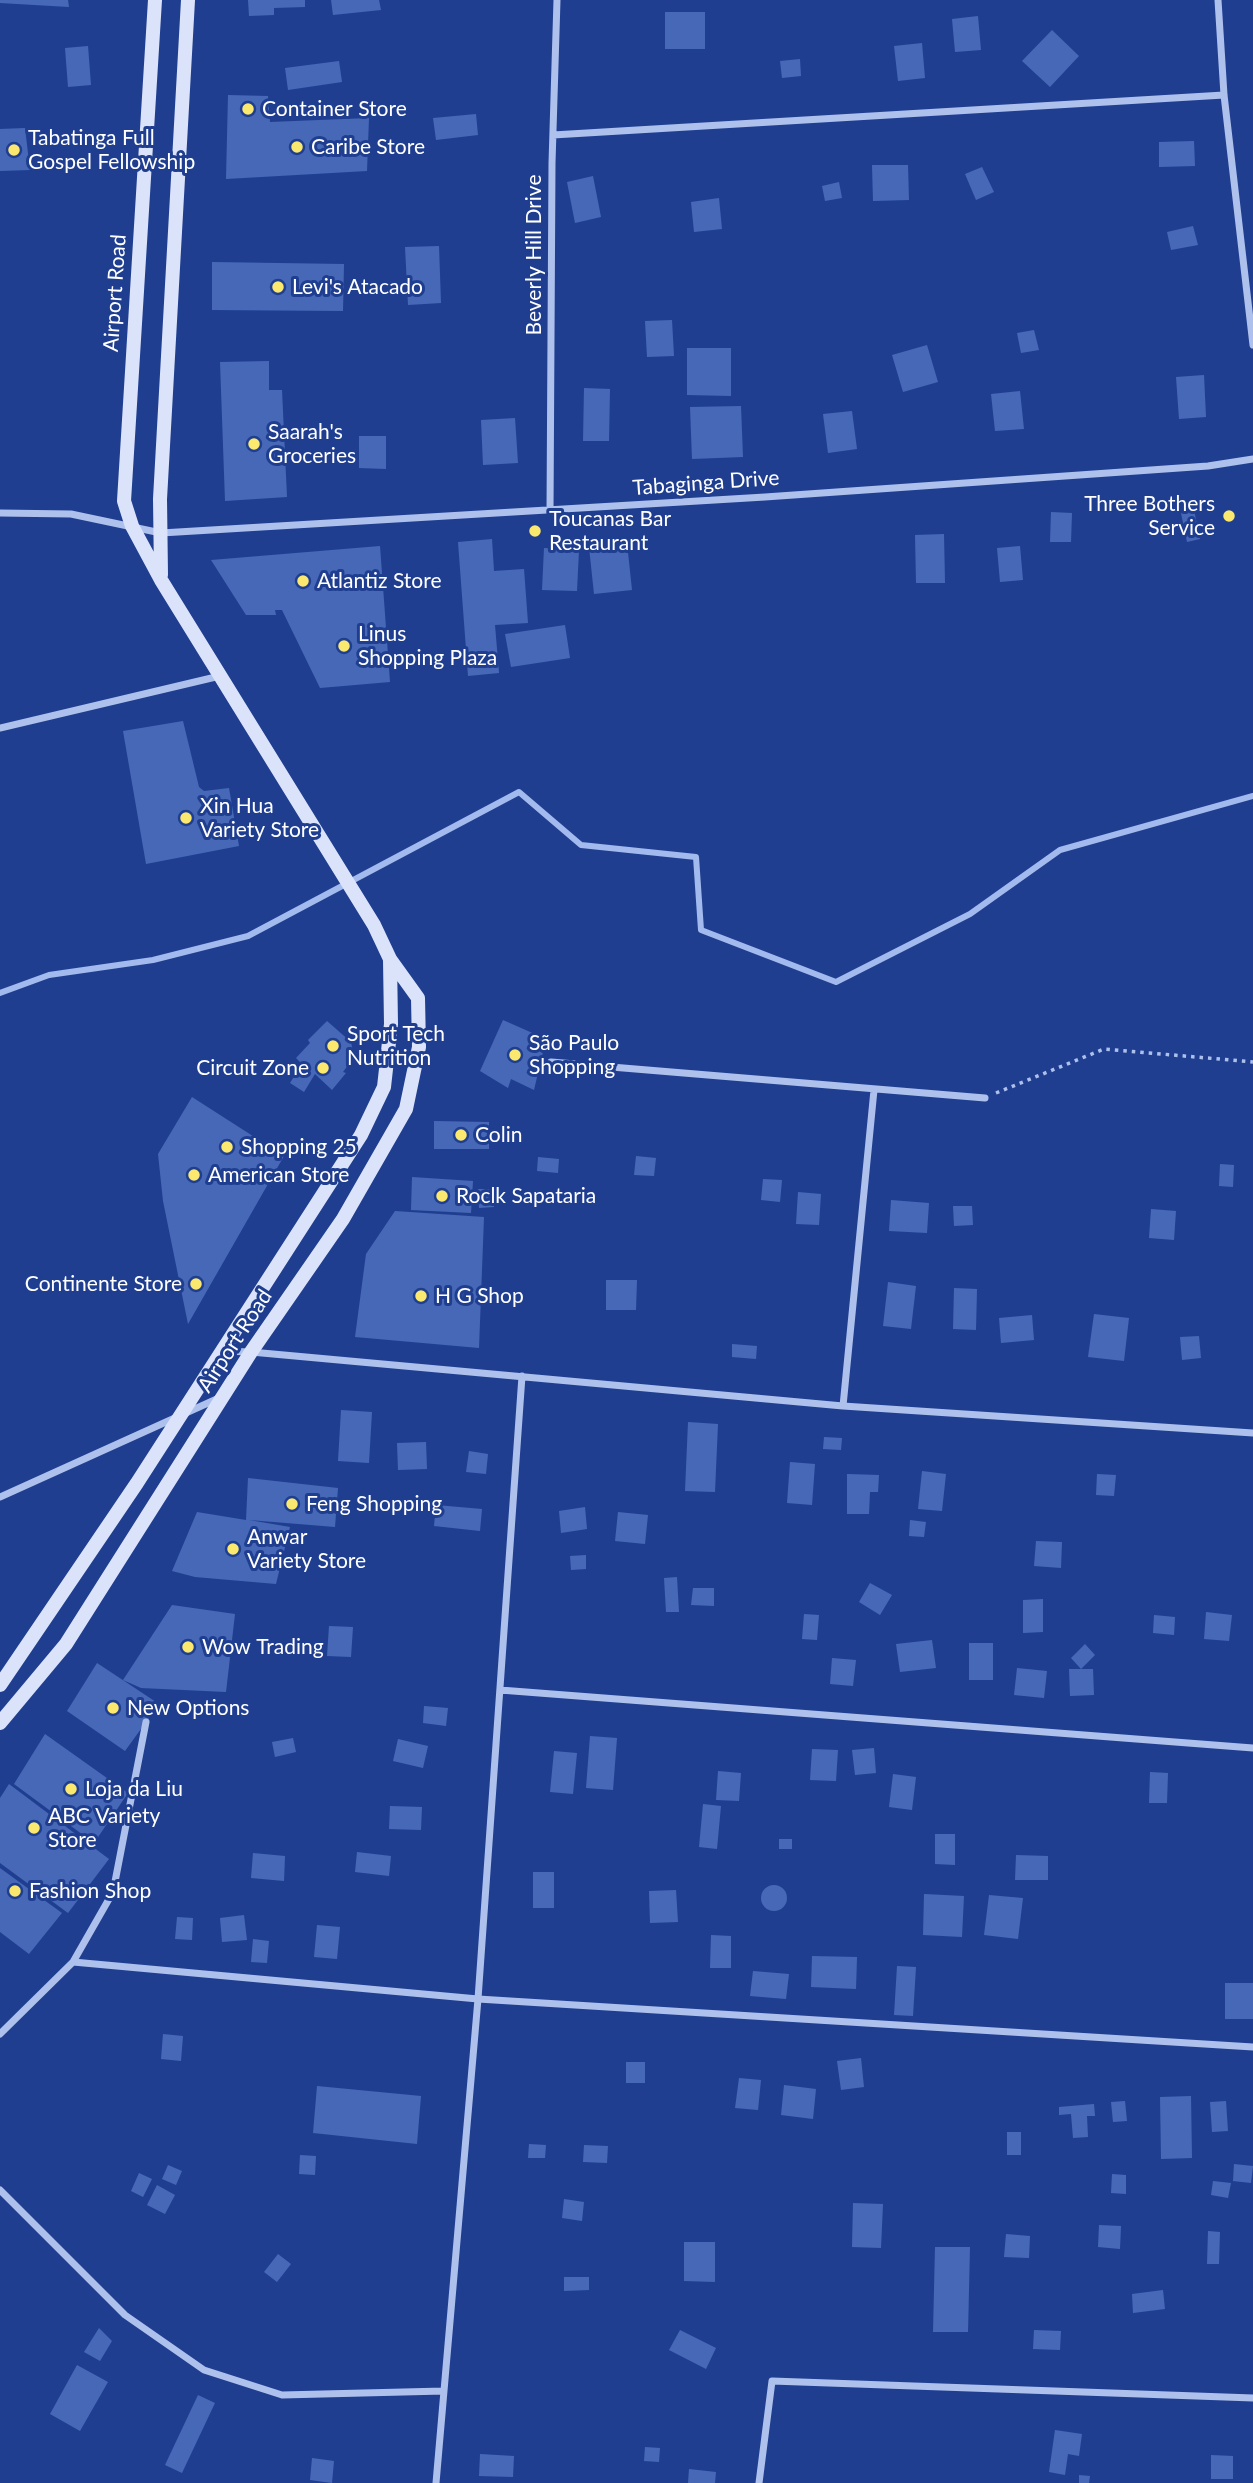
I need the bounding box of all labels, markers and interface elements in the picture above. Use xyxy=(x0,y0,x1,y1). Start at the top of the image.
place label: Container Store xyxy=(262,96,407,122)
marker: Container Store xyxy=(240,101,256,117)
place label: Tabatinga Full Gospel Fellowship xyxy=(28,125,195,175)
place label: Caribe Store xyxy=(311,134,425,160)
marker: Caribe Store xyxy=(289,139,305,155)
marker: Tabatinga Full Gospel Fellowship xyxy=(6,142,22,158)
street label: Beverly Hill Drive xyxy=(521,175,547,335)
street label: Airport Road xyxy=(98,233,132,353)
place label: Levi's Atacado xyxy=(292,274,423,300)
marker: Levi's Atacado xyxy=(270,279,286,295)
place label: Saarah's Groceries xyxy=(268,419,356,469)
marker: Saarah's Groceries xyxy=(246,436,262,452)
street label: Tabaginga Drive xyxy=(632,465,780,501)
place label: Three Bothers Service xyxy=(1084,491,1215,541)
place label: Toucanas Bar Restaurant xyxy=(549,506,671,556)
marker: Three Bothers Service xyxy=(1221,508,1237,524)
marker: Toucanas Bar Restaurant xyxy=(527,523,543,539)
place label: Atlantiz Store xyxy=(317,568,441,594)
marker: Atlantiz Store xyxy=(295,573,311,589)
place label: Linus Shopping Plaza xyxy=(358,621,497,671)
marker: Linus Shopping Plaza xyxy=(336,638,352,654)
place label: Xin Hua Variety Store xyxy=(200,793,319,843)
marker: Xin Hua Variety Store xyxy=(178,810,194,826)
place label: Sport Tech Nutrition xyxy=(347,1021,445,1071)
place label: São Paulo Shopping xyxy=(529,1030,619,1080)
marker: Sport Tech Nutrition xyxy=(325,1038,341,1054)
marker: São Paulo Shopping xyxy=(507,1047,523,1063)
place label: Circuit Zone xyxy=(196,1055,309,1081)
marker: Circuit Zone xyxy=(315,1060,331,1076)
place label: Colin xyxy=(475,1122,522,1148)
marker: Colin xyxy=(453,1127,469,1143)
place label: Shopping 25 xyxy=(241,1134,357,1160)
marker: Shopping 25 xyxy=(219,1139,235,1155)
place label: American Store xyxy=(208,1162,349,1188)
marker: American Store xyxy=(186,1167,202,1183)
place label: Roclk Sapataria xyxy=(456,1183,596,1209)
marker: Roclk Sapataria xyxy=(434,1188,450,1204)
place label: Continente Store xyxy=(25,1271,182,1297)
marker: Continente Store xyxy=(188,1276,204,1292)
place label: H G Shop xyxy=(435,1283,524,1309)
street label: Airport Road xyxy=(192,1285,278,1397)
marker: H G Shop xyxy=(413,1288,429,1304)
place label: Feng Shopping xyxy=(306,1491,442,1517)
marker: Feng Shopping xyxy=(284,1496,300,1512)
place label: Anwar Variety Store xyxy=(247,1524,366,1574)
marker: Anwar Variety Store xyxy=(225,1541,241,1557)
place label: Wow Trading xyxy=(202,1634,324,1660)
marker: Wow Trading xyxy=(180,1639,196,1655)
place label: New Options xyxy=(127,1695,249,1721)
marker: New Options xyxy=(105,1700,121,1716)
place label: Loja da Liu xyxy=(85,1776,183,1802)
marker: Loja da Liu xyxy=(63,1781,79,1797)
place label: ABC Variety Store xyxy=(48,1803,160,1853)
marker: ABC Variety Store xyxy=(26,1820,42,1836)
place label: Fashion Shop xyxy=(29,1878,151,1904)
marker: Fashion Shop xyxy=(7,1883,23,1899)

